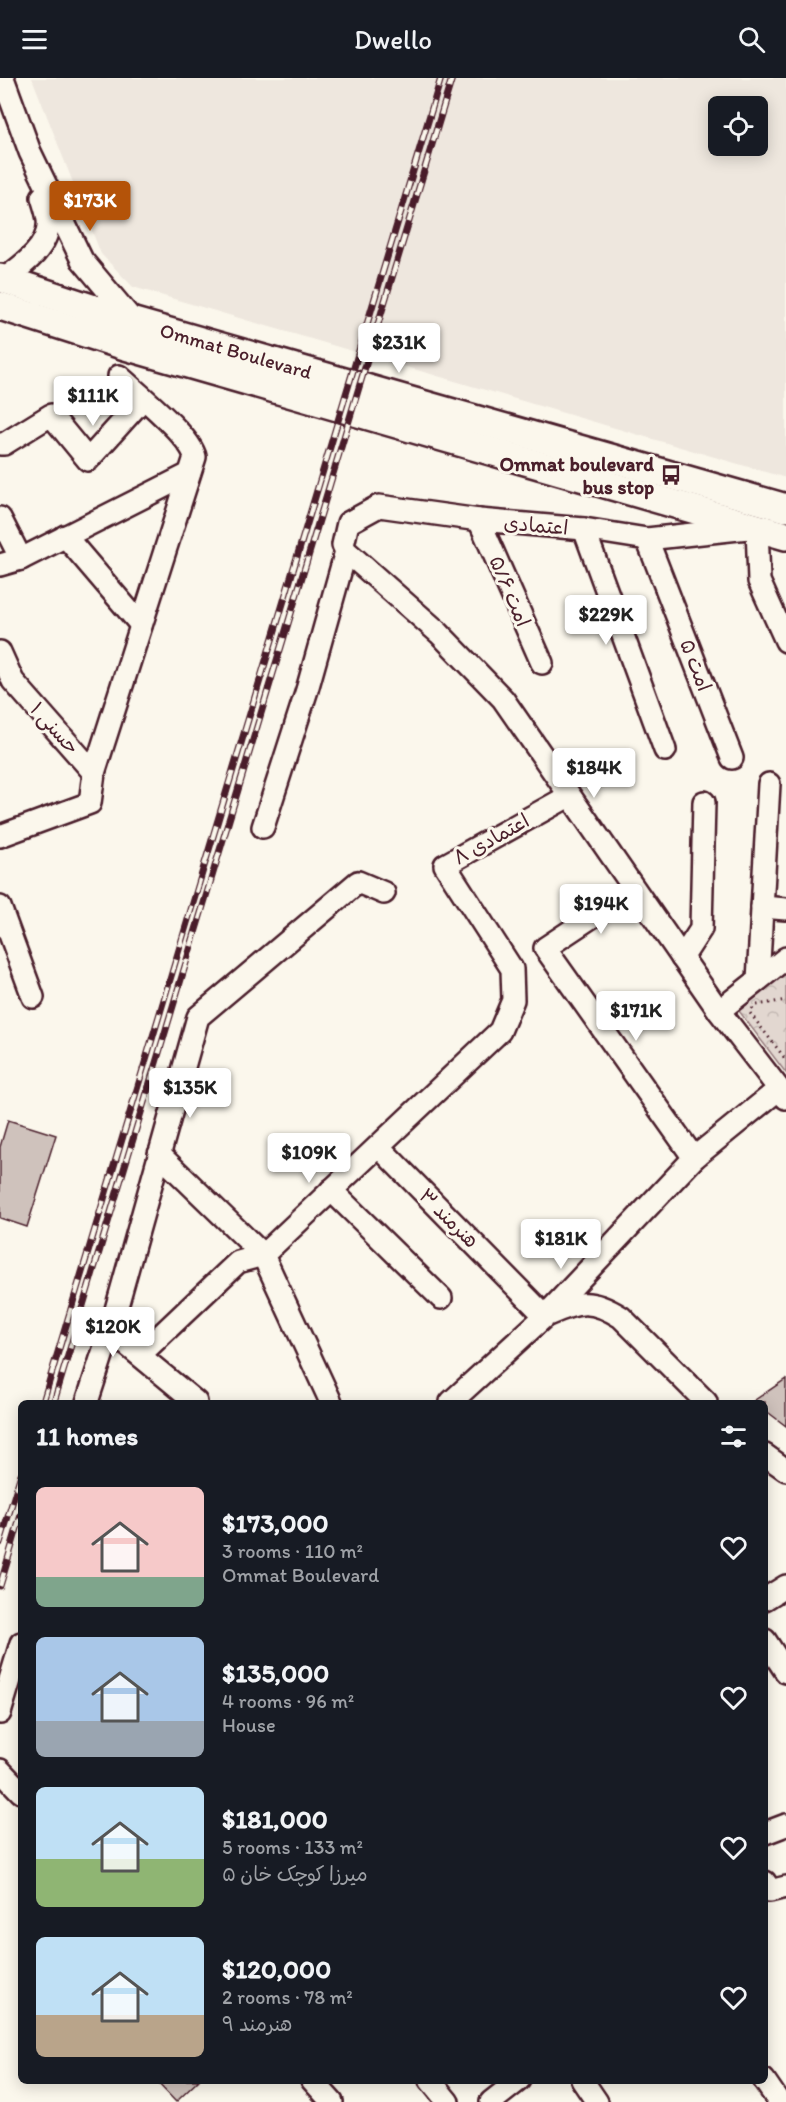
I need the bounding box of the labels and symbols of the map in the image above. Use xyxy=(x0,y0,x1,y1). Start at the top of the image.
pin: $173K xyxy=(48,181,132,232)
street label: Ommat Boulevard xyxy=(157,318,315,384)
pin: $231K xyxy=(357,323,441,374)
pin: $111K xyxy=(51,376,135,427)
place label: Ommat boulevard bus stop xyxy=(500,452,654,500)
bus stop icon: Ommat boulevard bus stop xyxy=(659,463,683,487)
street label: اعتمادی xyxy=(503,510,569,540)
street label: امت ۵/۶ xyxy=(484,552,536,630)
pin: $229K xyxy=(564,595,648,646)
street label: امت ۵ xyxy=(675,636,717,694)
street label: حسنی ۱ xyxy=(25,697,85,760)
pin: $184K xyxy=(552,748,636,799)
street label: اعتمادی ۸ xyxy=(449,808,533,870)
pin: $194K xyxy=(559,884,643,935)
pin: $171K xyxy=(594,991,678,1042)
pin: $135K xyxy=(148,1068,232,1119)
pin: $109K xyxy=(267,1133,351,1184)
street label: هنرمند ۳ xyxy=(414,1183,484,1253)
pin: $181K xyxy=(519,1219,603,1270)
pin: $120K xyxy=(71,1307,155,1358)

